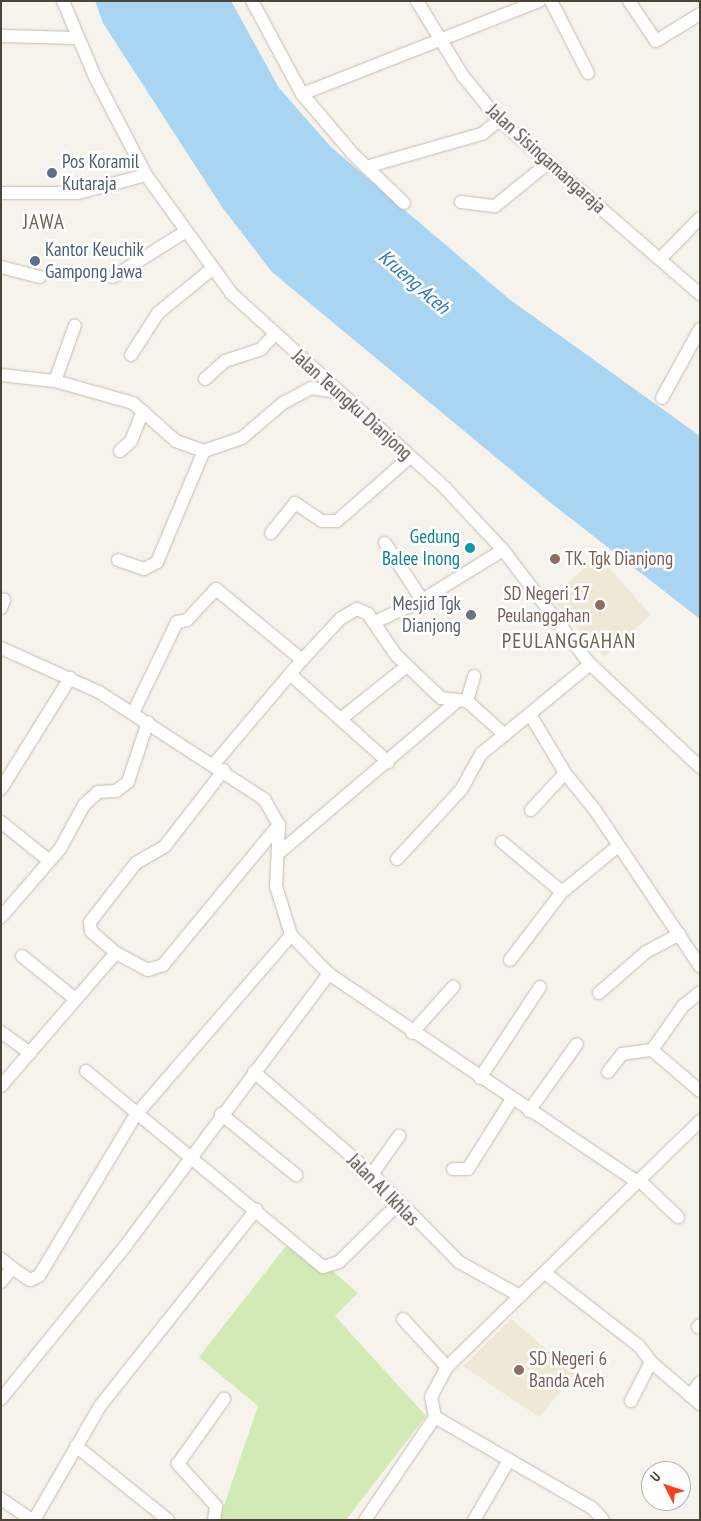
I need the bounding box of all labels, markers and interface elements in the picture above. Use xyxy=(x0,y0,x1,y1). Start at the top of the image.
street label: Jalan Sisingamangaraja xyxy=(482,100,610,218)
place label: Pos Koramil Kutaraja xyxy=(62,151,139,195)
marker: Pos Koramil Kutaraja xyxy=(46,167,58,179)
district label: JAWA xyxy=(23,209,65,235)
place label: Kantor Keuchik Gampong Jawa xyxy=(45,239,144,283)
water label: Krueng Aceh xyxy=(373,245,455,319)
marker: Kantor Keuchik Gampong Jawa xyxy=(29,255,41,267)
street label: Jalan Teungku Dianjong xyxy=(287,345,417,465)
place label: Gedung Balee Inong xyxy=(382,526,460,570)
marker: Gedung Balee Inong xyxy=(464,542,476,554)
place label: TK. Tgk Dianjong xyxy=(565,548,675,570)
marker: TK. Tgk Dianjong xyxy=(549,553,561,565)
place label: SD Negeri 17 Peulanggahan xyxy=(497,583,590,627)
place label: Mesjid Tgk Dianjong xyxy=(392,593,461,637)
marker: SD Negeri 17 Peulanggahan xyxy=(594,599,606,611)
marker: Mesjid Tgk Dianjong xyxy=(465,609,477,621)
district label: PEULANGGAHAN xyxy=(500,628,638,654)
street label: Jalan Al Ikhlas xyxy=(342,1149,424,1231)
place label: SD Negeri 6 Banda Aceh xyxy=(529,1348,607,1392)
marker: SD Negeri 6 Banda Aceh xyxy=(513,1364,525,1376)
north arrow xyxy=(641,1461,691,1511)
text: U xyxy=(646,1468,665,1485)

